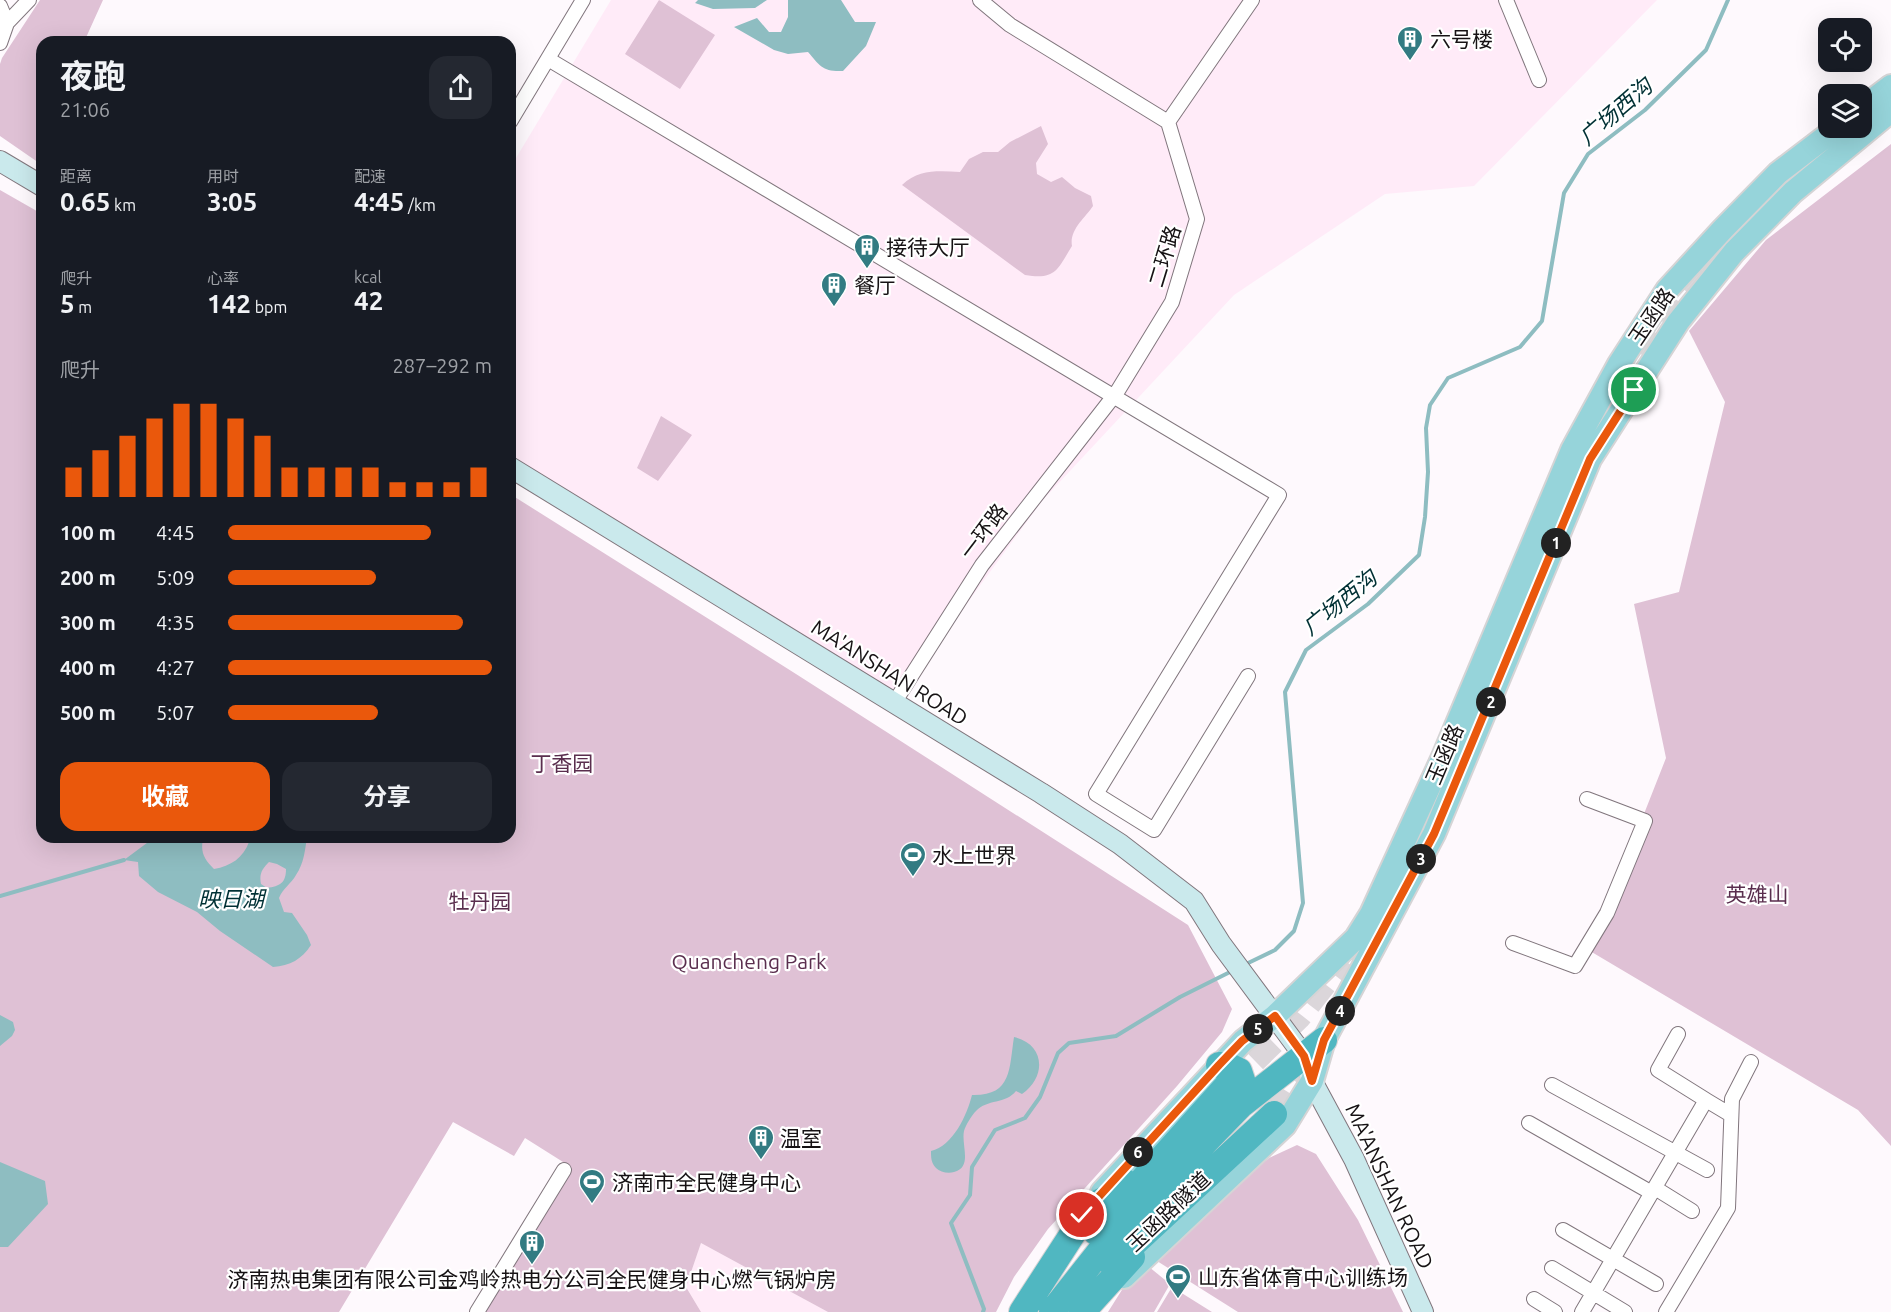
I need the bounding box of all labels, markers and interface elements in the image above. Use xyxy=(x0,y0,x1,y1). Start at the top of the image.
map controls xyxy=(1818,18,1872,138)
button: locate xyxy=(1818,18,1872,72)
building icon: 六号楼 xyxy=(1395,24,1425,62)
place label: 六号楼 xyxy=(1430,27,1493,51)
button: share xyxy=(429,56,492,119)
text: 夜跑 xyxy=(60,57,126,94)
water label: 广场西沟 xyxy=(1574,71,1658,149)
button: layers xyxy=(1818,84,1872,138)
text: 21:06 xyxy=(60,98,110,121)
text: 距离 xyxy=(60,167,92,185)
text: 用时 xyxy=(207,167,239,185)
text: 配速 xyxy=(354,167,386,185)
text: 0.65 xyxy=(60,187,110,216)
text: 3:05 xyxy=(207,187,257,216)
text: 4:45 xyxy=(354,187,404,216)
text: km xyxy=(110,196,136,214)
text: /km xyxy=(404,196,436,214)
street label: 二环路 xyxy=(1143,222,1185,290)
building icon: 接待大厅 xyxy=(852,232,882,270)
place label: 接待大厅 xyxy=(886,235,970,259)
text: kcal xyxy=(354,268,382,286)
text: 爬升 xyxy=(60,269,92,287)
text: 心率 xyxy=(207,269,239,287)
building icon: 餐厅 xyxy=(819,270,849,308)
place label: 餐厅 xyxy=(854,273,896,297)
street label: 玉函路 xyxy=(1623,283,1679,349)
text: 42 xyxy=(354,286,383,315)
text: 5 xyxy=(60,289,75,318)
text: 142 xyxy=(207,289,251,318)
text: m xyxy=(75,298,92,316)
text: bpm xyxy=(251,298,287,316)
text: 287–292 m xyxy=(393,354,492,377)
text: 爬升 xyxy=(60,358,100,381)
pin xyxy=(1608,364,1659,415)
icon: arrive xyxy=(1617,373,1650,406)
street label: 一环路 xyxy=(954,499,1012,563)
text: 100 m xyxy=(60,521,116,544)
text: 4:45 xyxy=(156,521,195,544)
pin: 1 xyxy=(1541,528,1571,558)
text: 1 xyxy=(1551,534,1561,552)
water label: 广场西沟 xyxy=(1297,563,1383,639)
text: 200 m xyxy=(60,566,116,589)
text: 5:09 xyxy=(156,566,195,589)
text: 300 m xyxy=(60,611,116,634)
text: 4:35 xyxy=(156,611,195,634)
street label: MA'ANSHAN ROAD xyxy=(807,614,973,730)
text: 400 m xyxy=(60,656,116,679)
text: 4:27 xyxy=(156,656,195,679)
pin: 2 xyxy=(1476,687,1506,717)
text: 2 xyxy=(1486,693,1496,711)
text: 500 m xyxy=(60,701,116,724)
text: 5:07 xyxy=(156,701,195,724)
street label: 玉函路 xyxy=(1421,720,1467,788)
park label: 丁香园 xyxy=(531,751,594,775)
button: 收藏 xyxy=(60,762,270,831)
button: 分享 xyxy=(282,762,492,831)
sports icon: 水上世界 xyxy=(898,840,928,878)
place label: 水上世界 xyxy=(932,843,1016,867)
pin: 3 xyxy=(1406,844,1436,874)
text: 3 xyxy=(1416,850,1426,868)
park label: 英雄山 xyxy=(1726,882,1789,906)
water label: 映日湖 xyxy=(198,886,267,911)
park label: 牡丹园 xyxy=(449,889,512,913)
park label: Quancheng Park xyxy=(671,949,827,973)
pin: 4 xyxy=(1325,996,1355,1026)
text: 4 xyxy=(1335,1002,1345,1020)
pin: 5 xyxy=(1243,1014,1273,1044)
text: 5 xyxy=(1253,1020,1263,1038)
street label: MA'ANSHAN ROAD xyxy=(1341,1100,1439,1272)
building icon: 温室 xyxy=(746,1123,776,1161)
place label: 温室 xyxy=(780,1126,822,1150)
pin: 6 xyxy=(1123,1137,1153,1167)
text: 6 xyxy=(1133,1143,1143,1161)
street label: 玉函路隧道 xyxy=(1121,1166,1215,1256)
sports icon: 济南市全民健身中心 xyxy=(577,1167,607,1205)
place label: 济南市全民健身中心 xyxy=(612,1170,801,1194)
pin xyxy=(1056,1189,1107,1240)
icon: check xyxy=(1065,1198,1098,1231)
building icon: 济南热电集团有限公司金鸡岭热电分公司全民健身中心燃气锅炉房 xyxy=(517,1228,547,1266)
sports icon: 山东省体育中心训练场 xyxy=(1163,1262,1193,1300)
place label: 山东省体育中心训练场 xyxy=(1198,1265,1408,1289)
place label: 济南热电集团有限公司金鸡岭热电分公司全民健身中心燃气锅炉房 xyxy=(228,1267,837,1291)

